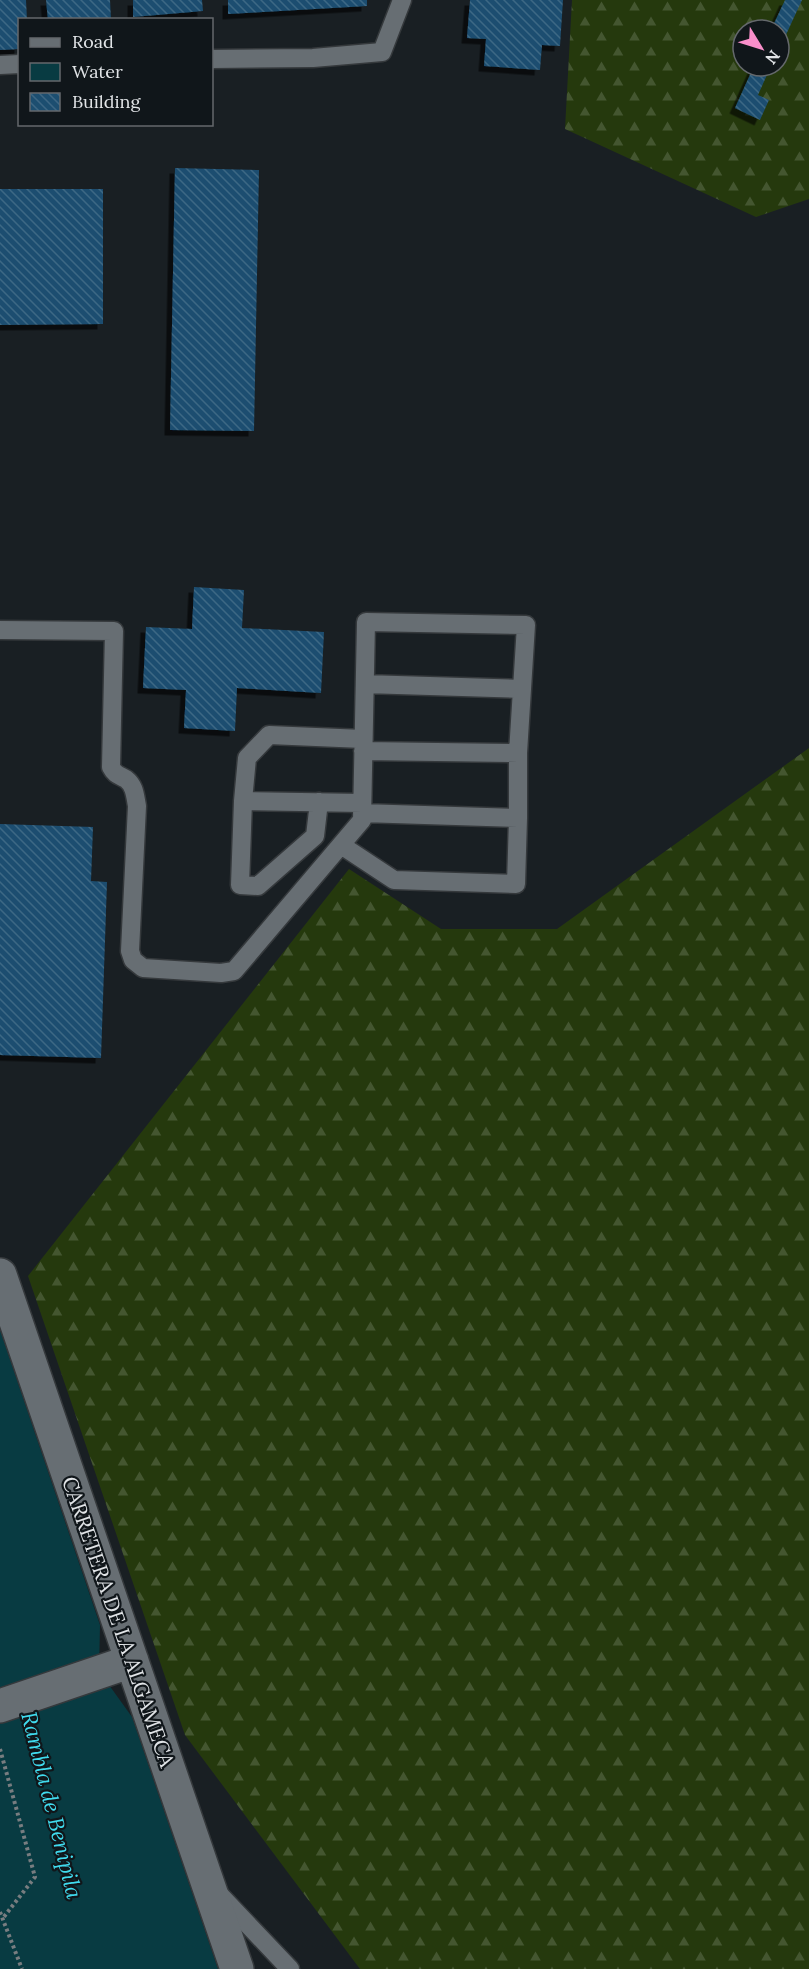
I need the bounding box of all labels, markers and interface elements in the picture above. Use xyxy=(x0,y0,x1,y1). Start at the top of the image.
legend xyxy=(18,18,213,126)
north arrow xyxy=(731,18,791,78)
text: Road xyxy=(72,30,114,53)
text: N xyxy=(761,46,785,68)
text: Water xyxy=(72,60,123,83)
text: Building xyxy=(72,90,142,113)
street label: CARRETERA DE LA ALGAMECA xyxy=(56,1473,181,1771)
water label: Rambla de Benipila xyxy=(15,1709,89,1902)

